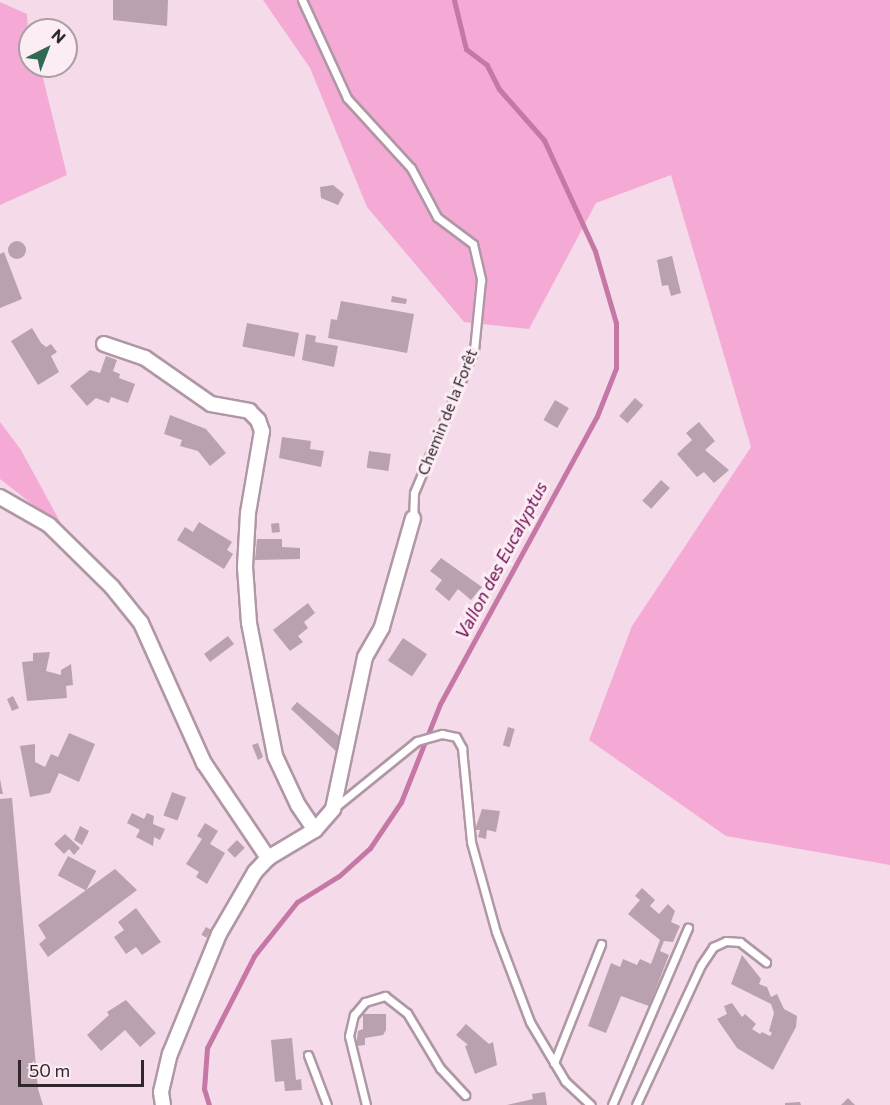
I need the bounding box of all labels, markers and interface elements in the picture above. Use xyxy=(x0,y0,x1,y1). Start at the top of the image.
north arrow xyxy=(18,18,78,78)
text: N xyxy=(48,25,70,47)
street label: Chemin de la Forêt xyxy=(413,346,481,478)
water label: Vallon des Eucalyptus xyxy=(450,478,552,642)
scale bar xyxy=(21,1048,147,1086)
text: 50 m xyxy=(29,1059,70,1081)

